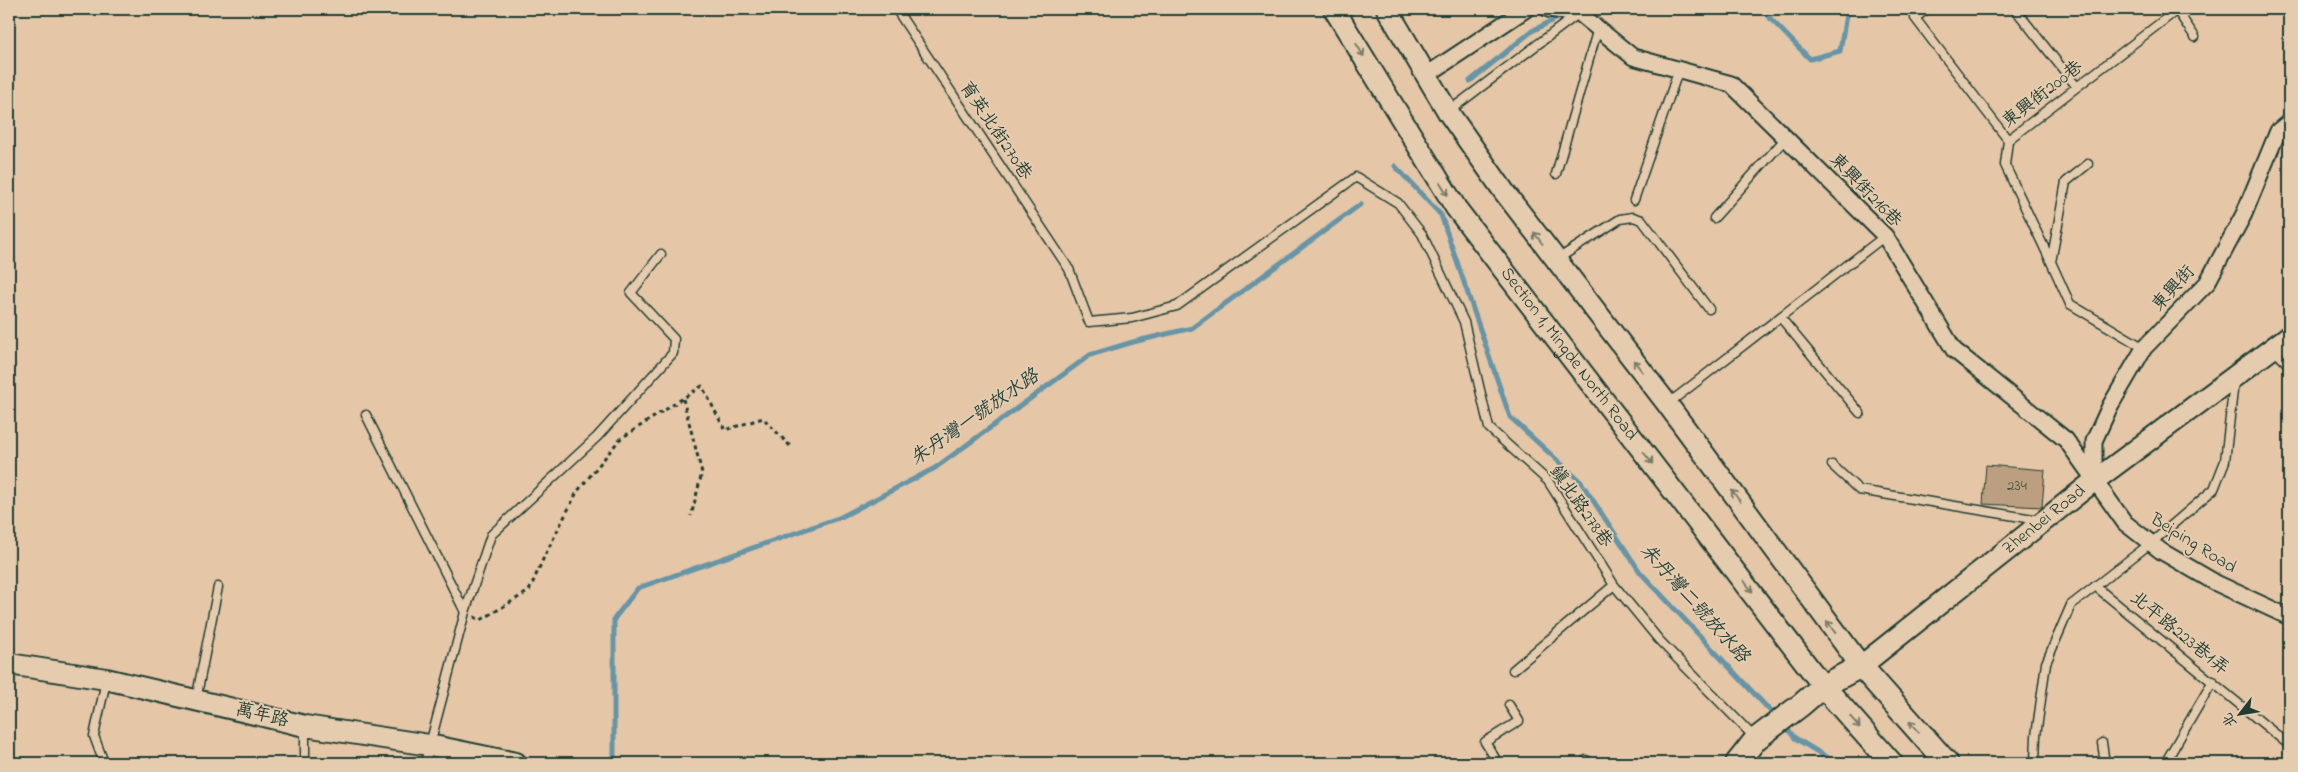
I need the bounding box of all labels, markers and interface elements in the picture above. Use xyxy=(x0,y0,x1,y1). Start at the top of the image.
one-way arrow xyxy=(1355,43,1365,57)
street label: 東興街200巷 xyxy=(1997,55,2089,135)
street label: 育英北街270巷 xyxy=(952,76,1038,186)
street label: 東興街216巷 xyxy=(1823,148,1907,234)
one-way arrow xyxy=(1439,182,1450,196)
one-way arrow xyxy=(1533,231,1543,245)
street label: 東興街 xyxy=(2146,260,2202,318)
street label: Section 1, Mingde North Road xyxy=(1493,262,1643,447)
one-way arrow xyxy=(1632,360,1643,373)
water label: 朱丹灣一號放水路 xyxy=(905,362,1047,473)
one-way arrow xyxy=(1643,451,1654,464)
street label: 鎮北路278巷 xyxy=(1542,461,1618,553)
house number: 234 xyxy=(2007,475,2027,497)
street label: Zhenbei Road xyxy=(1997,479,2092,562)
one-way arrow xyxy=(1731,489,1741,503)
street label: Beiping Road xyxy=(2144,507,2241,582)
water label: 朱丹灣二號放水路 xyxy=(1633,538,1756,671)
one-way arrow xyxy=(1742,579,1753,592)
street label: 北平路223巷1弄 xyxy=(2124,586,2234,682)
one-way arrow xyxy=(1826,621,1837,634)
north arrow xyxy=(2216,690,2266,740)
street label: 萬年路 xyxy=(233,697,291,735)
text: 北 xyxy=(2218,709,2243,731)
one-way arrow xyxy=(1850,716,1861,729)
one-way arrow xyxy=(1909,720,1920,733)

